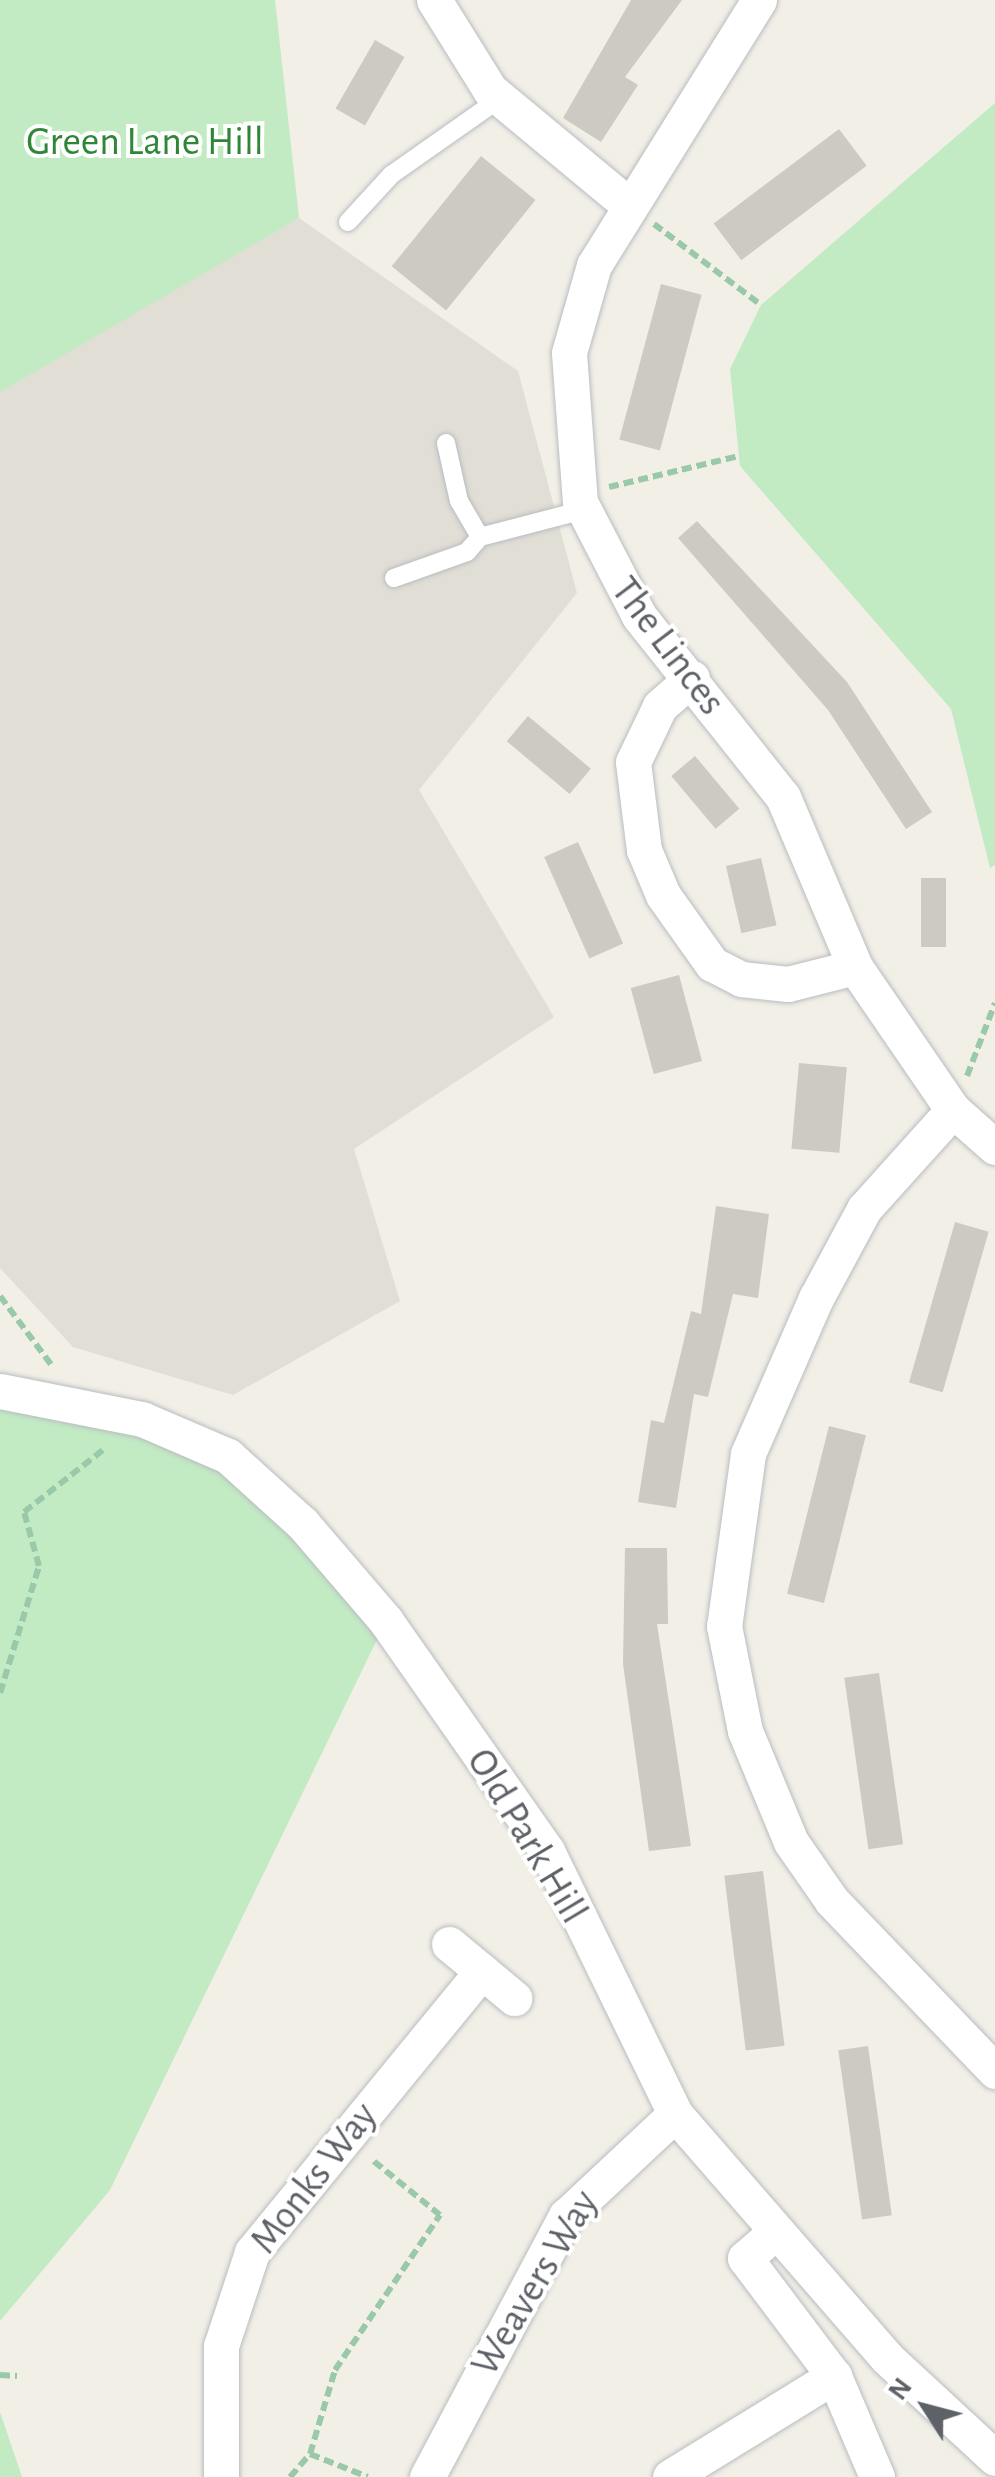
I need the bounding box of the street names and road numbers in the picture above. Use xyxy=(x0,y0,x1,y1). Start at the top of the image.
street label: The Linces xyxy=(600,567,736,725)
street label: Old Park Hill xyxy=(456,1740,598,1932)
street label: Monks Way xyxy=(240,2093,388,2263)
street label: Weavers Way xyxy=(461,2181,609,2385)

